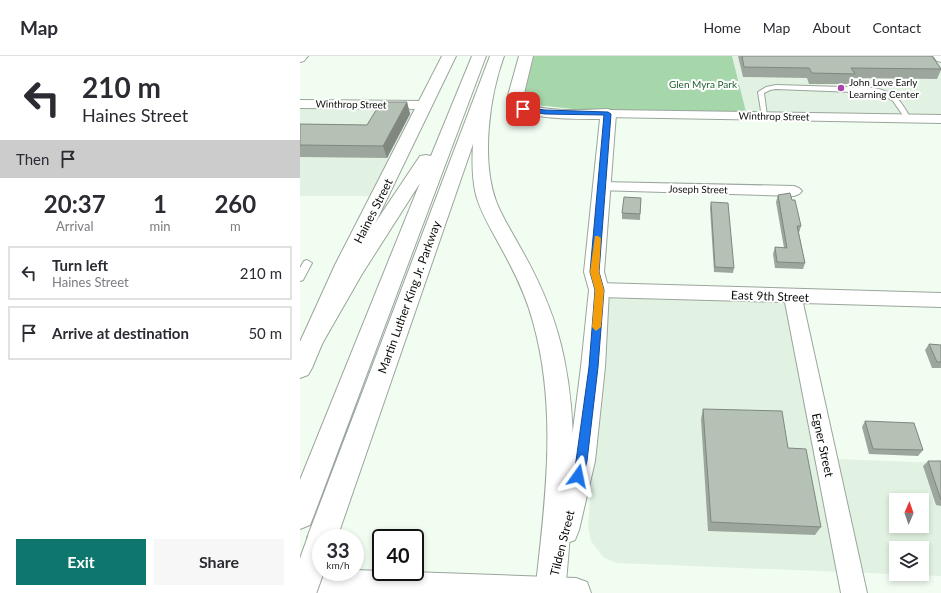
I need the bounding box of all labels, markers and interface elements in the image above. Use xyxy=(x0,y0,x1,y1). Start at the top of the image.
text: Map xyxy=(20,16,58,39)
text: Home xyxy=(703,19,741,36)
text: Map xyxy=(763,19,790,36)
text: About xyxy=(812,19,850,36)
text: Contact xyxy=(872,19,921,36)
text: 210 m xyxy=(82,70,161,104)
icon: left xyxy=(16,72,68,124)
place label: John Love Early Learning Center xyxy=(849,76,919,100)
park label: Glen Myra Park xyxy=(669,78,738,90)
marker: John Love Early Learning Center xyxy=(836,83,846,93)
pin xyxy=(506,92,540,126)
street label: Winthrop Street xyxy=(315,97,387,111)
icon: arrive xyxy=(512,98,534,120)
text: Haines Street xyxy=(82,104,188,126)
street label: Winthrop Street xyxy=(738,109,810,123)
icon: arrive xyxy=(57,148,79,170)
text: Then xyxy=(16,150,49,168)
street label: Haines Street xyxy=(350,175,396,246)
street label: Joseph Street xyxy=(668,182,728,196)
text: 20:37 xyxy=(44,189,106,218)
text: 1 xyxy=(153,189,167,218)
text: 260 xyxy=(214,189,256,218)
text: Arrival xyxy=(56,218,93,234)
text: min xyxy=(150,218,171,234)
text: m xyxy=(230,218,241,234)
street label: Martin Luther King Jr. Parkway xyxy=(374,218,444,375)
text: Turn left xyxy=(52,256,108,274)
icon: left xyxy=(18,262,40,284)
text: 210 m xyxy=(240,264,282,282)
text: Haines Street xyxy=(52,274,129,290)
street label: East 9th Street xyxy=(731,287,810,305)
icon: arrive xyxy=(18,322,40,344)
text: Arrive at destination xyxy=(52,324,189,342)
text: 50 m xyxy=(248,324,282,342)
street label: Egner Street xyxy=(809,412,837,479)
position arrow xyxy=(557,455,599,497)
north arrow xyxy=(889,493,929,533)
map controls xyxy=(889,493,929,581)
street label: Tilden Street xyxy=(547,508,578,577)
speed limit sign: 40 xyxy=(372,529,424,581)
text: 33 xyxy=(326,538,350,562)
button: Exit xyxy=(16,539,146,585)
button: Share xyxy=(154,539,284,585)
button: layers xyxy=(889,541,929,581)
text: km/h xyxy=(326,559,350,571)

